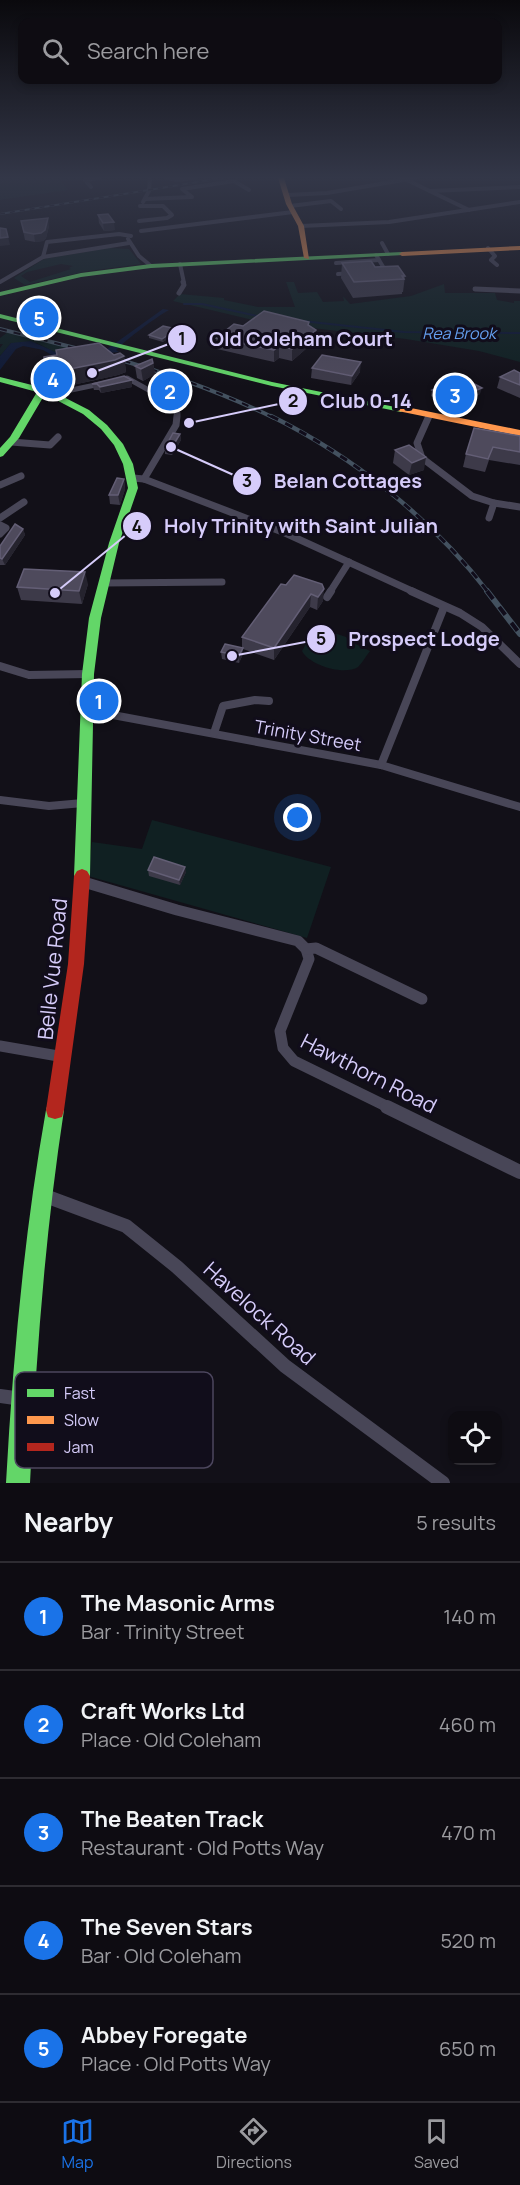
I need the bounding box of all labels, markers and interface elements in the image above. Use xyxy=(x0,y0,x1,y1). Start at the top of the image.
search box xyxy=(18,18,502,84)
icon: search xyxy=(39,35,72,68)
text: Search here xyxy=(87,36,209,66)
pin: 5 xyxy=(20,296,58,340)
callout: Old Coleham Court xyxy=(167,320,405,358)
water label: Rea Brook xyxy=(422,322,498,344)
text: Old Coleham Court xyxy=(209,325,393,352)
text: 1 xyxy=(178,326,186,350)
pin: 4 xyxy=(34,356,72,401)
pin: 2 xyxy=(150,368,190,414)
pin: 3 xyxy=(436,372,474,418)
callout: Club 0-14 xyxy=(278,382,424,420)
text: Club 0-14 xyxy=(320,387,412,414)
text: 2 xyxy=(288,388,298,412)
callout: Belan Cottages xyxy=(232,462,434,500)
text: Belan Cottages xyxy=(274,467,422,494)
text: 3 xyxy=(242,468,252,492)
callout: Holy Trinity with Saint Julian xyxy=(122,507,450,545)
text: Holy Trinity with Saint Julian xyxy=(164,512,438,539)
text: 4 xyxy=(132,514,143,538)
callout: Prospect Lodge xyxy=(306,620,512,658)
text: Prospect Lodge xyxy=(348,625,500,652)
text: 5 xyxy=(316,626,326,650)
pin: 1 xyxy=(80,678,118,724)
street label: Trinity Street xyxy=(253,714,363,756)
your location xyxy=(283,803,312,832)
street label: Belle Vue Road xyxy=(31,897,73,1041)
street label: Hawthorn Road xyxy=(296,1027,442,1119)
street label: Havelock Road xyxy=(198,1255,322,1371)
legend xyxy=(15,1372,213,1468)
text: Fast xyxy=(64,1382,95,1404)
text: Slow xyxy=(64,1409,99,1431)
map controls xyxy=(448,1411,502,1465)
button: locate xyxy=(448,1411,502,1465)
text: Jam xyxy=(64,1436,94,1458)
text: Nearby xyxy=(24,1504,113,1540)
text: 5 results xyxy=(416,1509,496,1536)
text: The Masonic Arms xyxy=(81,1588,275,1618)
text: 1 xyxy=(39,1603,48,1630)
text: 140 m xyxy=(443,1603,496,1630)
text: Bar · Trinity Street xyxy=(81,1618,244,1645)
text: Craft Works Ltd xyxy=(81,1696,245,1726)
text: 2 xyxy=(38,1711,49,1738)
text: 460 m xyxy=(439,1711,496,1738)
text: Place · Old Coleham xyxy=(81,1726,261,1753)
text: The Beaten Track xyxy=(81,1804,263,1834)
text: 3 xyxy=(38,1819,49,1846)
text: 470 m xyxy=(441,1819,496,1846)
text: Restaurant · Old Potts Way xyxy=(81,1834,324,1861)
text: The Seven Stars xyxy=(81,1912,253,1942)
text: 4 xyxy=(37,1927,50,1954)
text: 520 m xyxy=(440,1927,496,1954)
text: Bar · Old Coleham xyxy=(81,1942,242,1969)
text: Abbey Foregate xyxy=(81,2020,248,2050)
text: 5 xyxy=(38,2035,49,2062)
text: 650 m xyxy=(439,2035,496,2062)
text: Place · Old Potts Way xyxy=(81,2050,271,2077)
tab: Map xyxy=(61,2115,94,2173)
tab: Directions xyxy=(216,2115,292,2173)
tab: Saved xyxy=(414,2115,459,2173)

